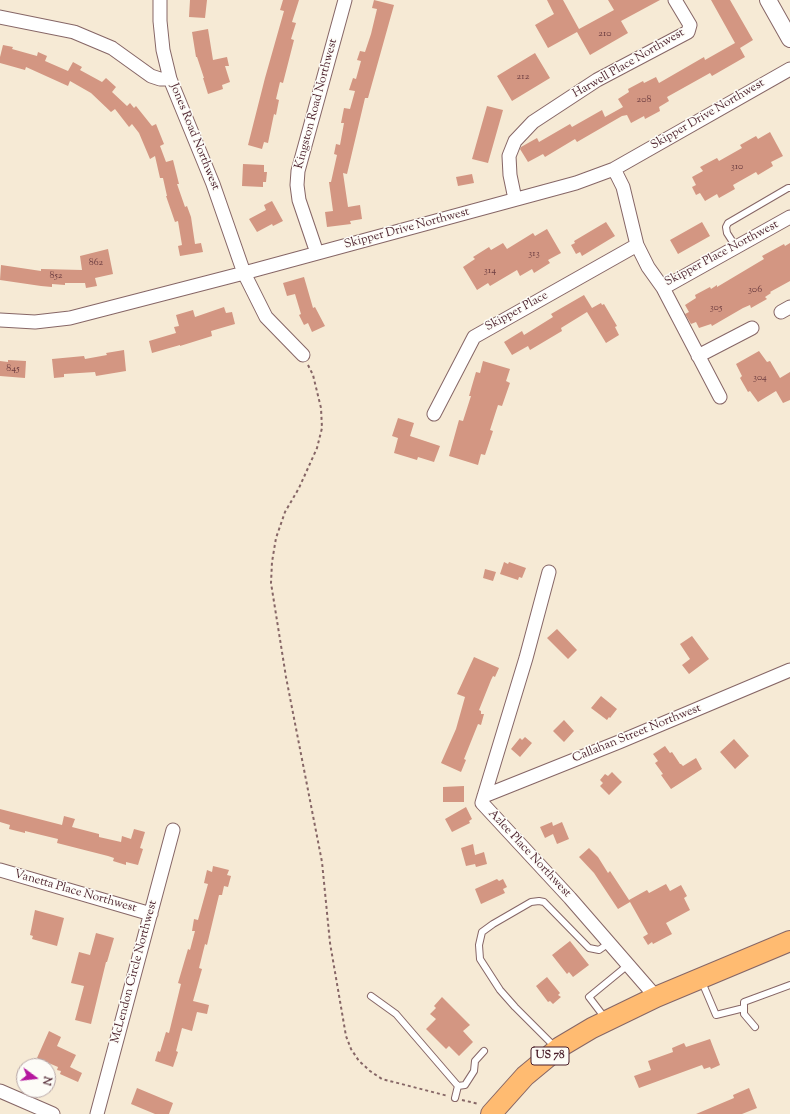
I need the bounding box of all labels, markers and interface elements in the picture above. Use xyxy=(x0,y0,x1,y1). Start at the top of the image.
street label: Harwell Place Northwest xyxy=(571,26,687,102)
house number: 210 xyxy=(598,28,612,40)
street label: Kingston Road Northwest xyxy=(293,37,341,171)
house number: 212 xyxy=(517,71,529,83)
street label: Skipper Drive Northwest xyxy=(649,77,767,153)
street label: Jones Road Northwest xyxy=(166,81,222,193)
house number: 208 xyxy=(637,94,651,106)
house number: 310 xyxy=(731,161,743,173)
street label: Skipper Drive Northwest xyxy=(343,205,471,253)
street label: Skipper Place Northwest xyxy=(663,218,781,290)
house number: 313 xyxy=(528,248,540,260)
house number: 862 xyxy=(89,257,103,269)
house number: 314 xyxy=(484,265,496,277)
house number: 852 xyxy=(49,270,63,282)
house number: 306 xyxy=(748,284,762,296)
street label: Skipper Place xyxy=(483,289,551,335)
house number: 305 xyxy=(710,302,722,314)
house number: 845 xyxy=(6,363,20,375)
house number: 304 xyxy=(753,372,767,384)
street label: Callahan Street Northwest xyxy=(571,702,703,766)
street label: Azlee Place Northwest xyxy=(485,807,573,901)
street label: Vanetta Place Northwest xyxy=(12,868,138,916)
street label: McLendon Circle Northwest xyxy=(109,899,161,1045)
road number: US 78 xyxy=(531,1047,569,1065)
north arrow xyxy=(16,1058,56,1098)
text: N xyxy=(38,1075,55,1087)

